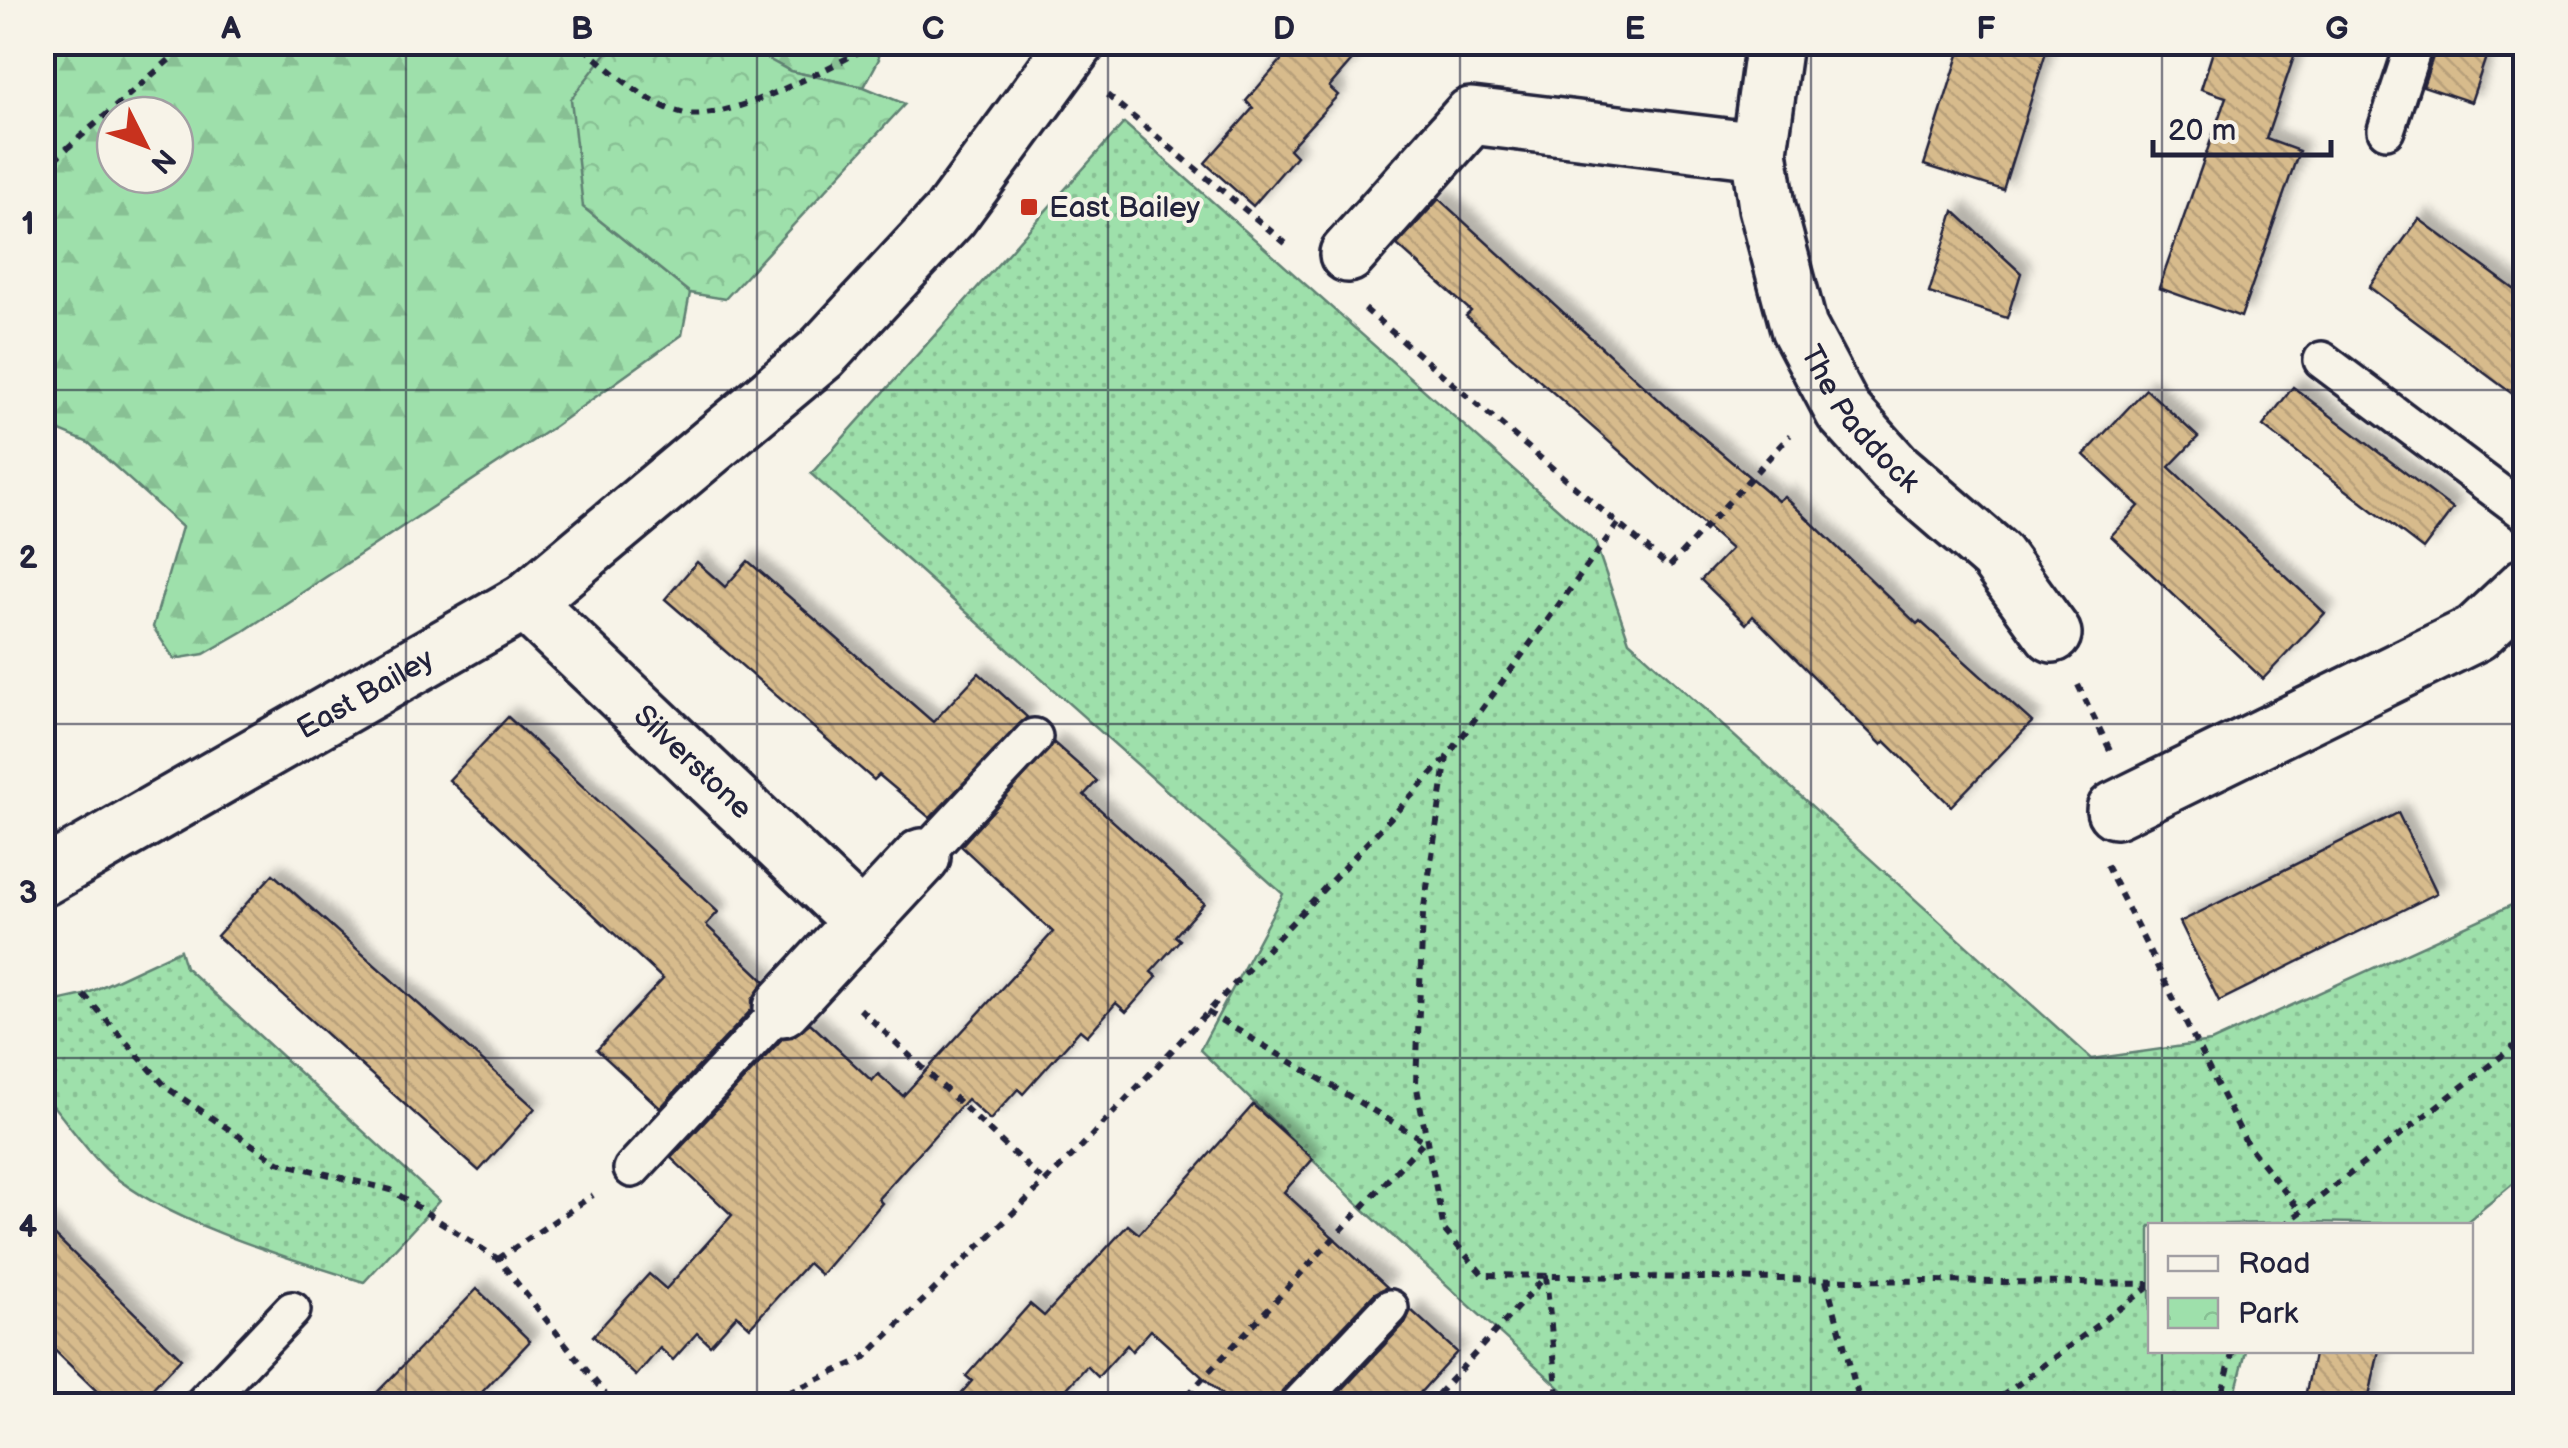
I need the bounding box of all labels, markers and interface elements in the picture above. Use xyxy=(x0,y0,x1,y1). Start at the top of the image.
text: A xyxy=(220,10,241,49)
text: B xyxy=(571,10,593,49)
text: C xyxy=(922,10,944,49)
text: D xyxy=(1273,10,1295,49)
text: E xyxy=(1625,10,1645,49)
text: F xyxy=(1976,10,1996,49)
text: G xyxy=(2325,10,2349,49)
north arrow xyxy=(95,95,195,195)
scale bar xyxy=(2153,95,2330,157)
text: 20 m xyxy=(2168,113,2236,149)
text: N xyxy=(143,142,182,180)
place label: East Bailey xyxy=(1049,190,1200,226)
marker: East Bailey xyxy=(1018,196,1040,218)
text: 1 xyxy=(21,205,35,244)
street label: The Paddock xyxy=(1793,339,1927,501)
text: 2 xyxy=(18,539,38,578)
street label: East Bailey xyxy=(291,641,440,747)
street label: Silverstone xyxy=(626,698,759,827)
text: 3 xyxy=(19,874,37,913)
text: 4 xyxy=(19,1208,38,1247)
legend xyxy=(2148,1223,2473,1353)
text: Road xyxy=(2238,1246,2311,1282)
text: Park xyxy=(2238,1296,2298,1332)

